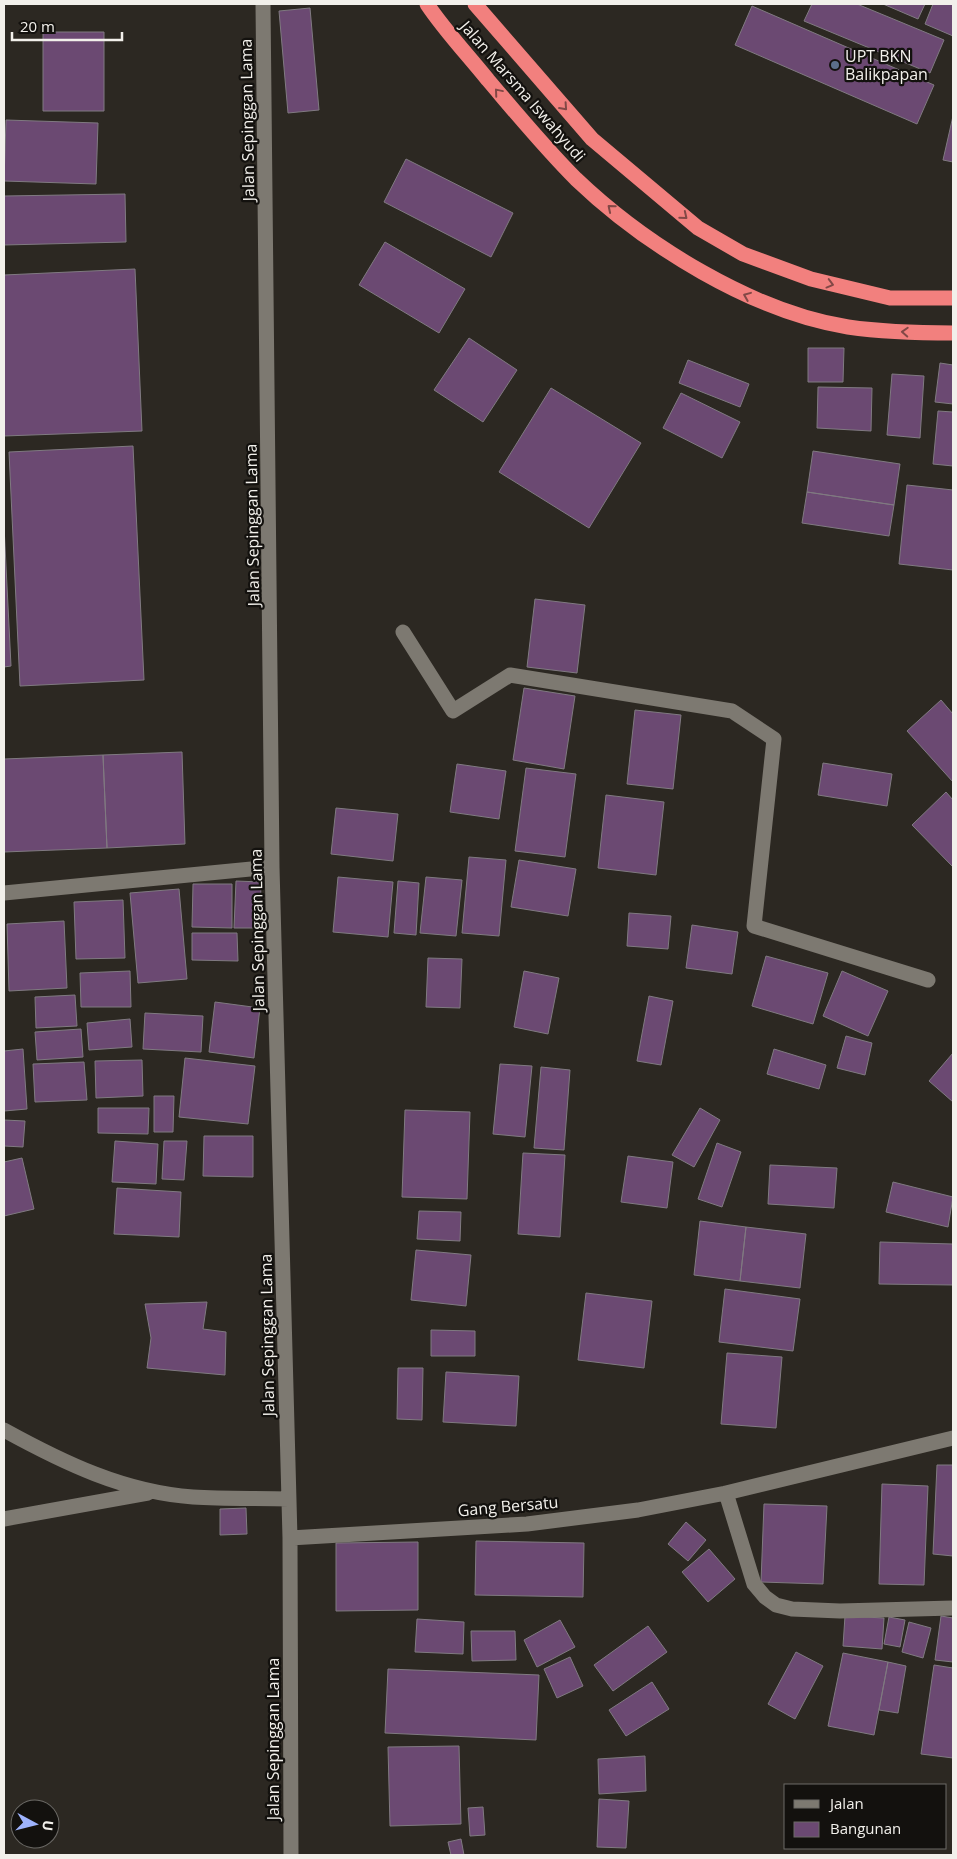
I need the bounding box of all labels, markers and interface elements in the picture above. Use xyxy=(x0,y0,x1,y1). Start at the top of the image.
scale bar xyxy=(12,10,122,42)
street label: Jalan Marsma Iswahyudi xyxy=(454,14,590,166)
text: 20 m xyxy=(20,16,55,36)
street label: Jalan Sepinggan Lama xyxy=(235,38,259,204)
place label: UPT BKN Balikpapan xyxy=(845,45,928,85)
marker: UPT BKN Balikpapan xyxy=(829,59,841,71)
one-way arrow xyxy=(495,88,504,97)
one-way arrow xyxy=(558,102,567,111)
one-way arrow xyxy=(608,205,617,213)
one-way arrow xyxy=(678,211,687,219)
one-way arrow xyxy=(826,279,834,289)
one-way arrow xyxy=(743,291,752,302)
one-way arrow xyxy=(900,327,908,338)
street label: Jalan Sepinggan Lama xyxy=(240,443,264,609)
street label: Jalan Sepinggan Lama xyxy=(245,848,269,1014)
street label: Jalan Sepinggan Lama xyxy=(255,1253,279,1419)
street label: Gang Bersatu xyxy=(457,1491,559,1521)
street label: Jalan Sepinggan Lama xyxy=(262,1658,284,1822)
legend xyxy=(784,1784,947,1849)
text: Jalan xyxy=(828,1793,864,1813)
north arrow xyxy=(10,1799,60,1849)
text: Bangunan xyxy=(830,1818,901,1838)
text: U xyxy=(38,1819,58,1832)

